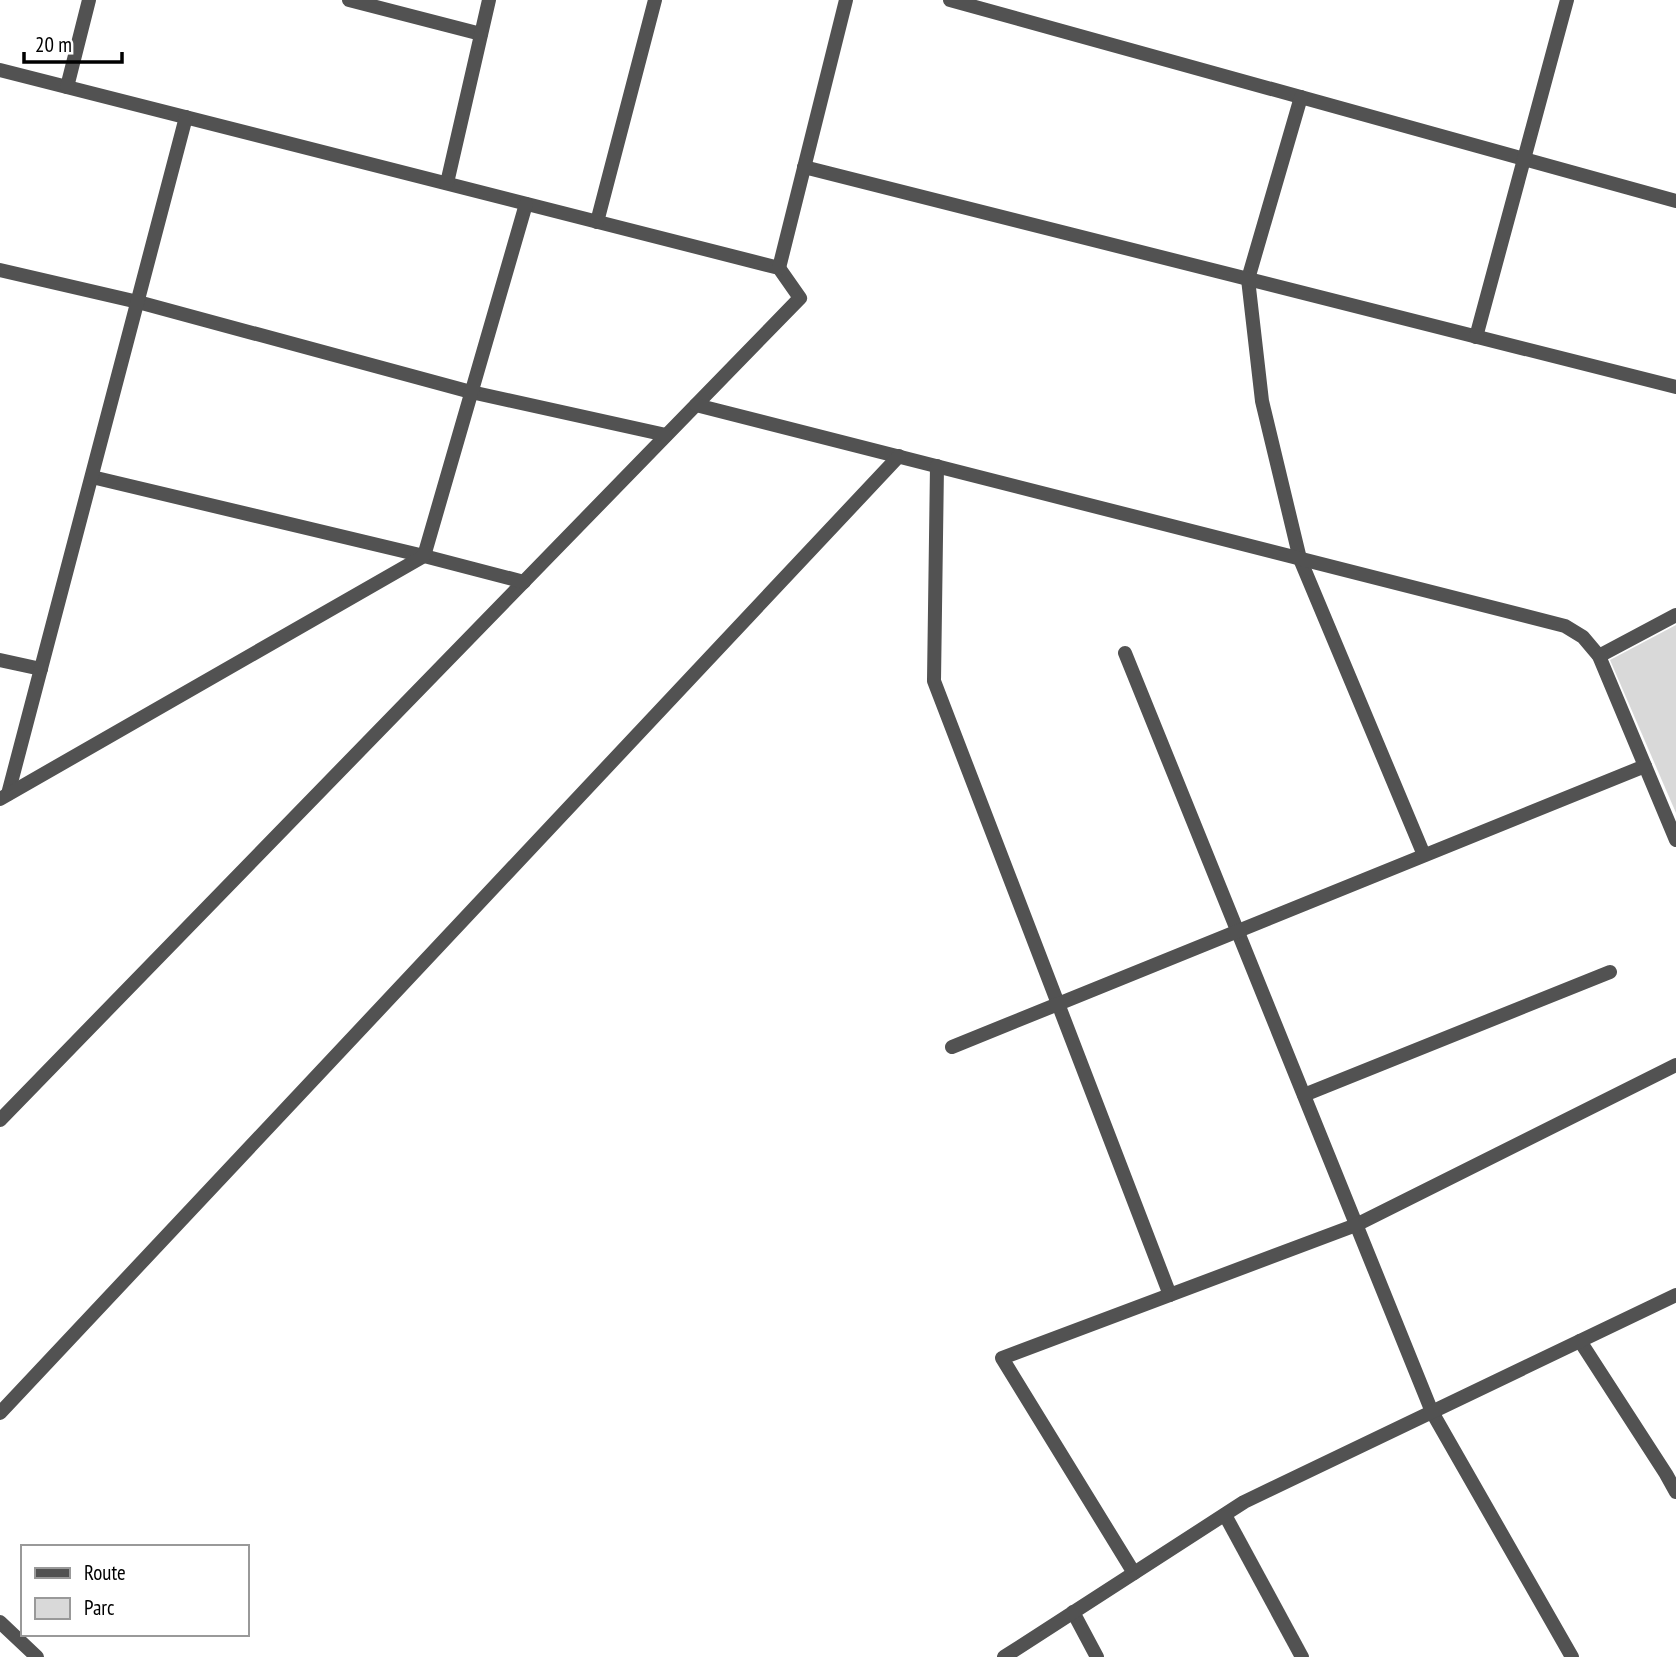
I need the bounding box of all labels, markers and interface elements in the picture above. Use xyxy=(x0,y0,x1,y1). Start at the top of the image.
scale bar xyxy=(24,21,122,65)
text: 20 m xyxy=(35,31,72,58)
legend xyxy=(21,1545,248,1636)
text: Route xyxy=(84,1559,126,1586)
text: Parc xyxy=(84,1594,115,1621)

